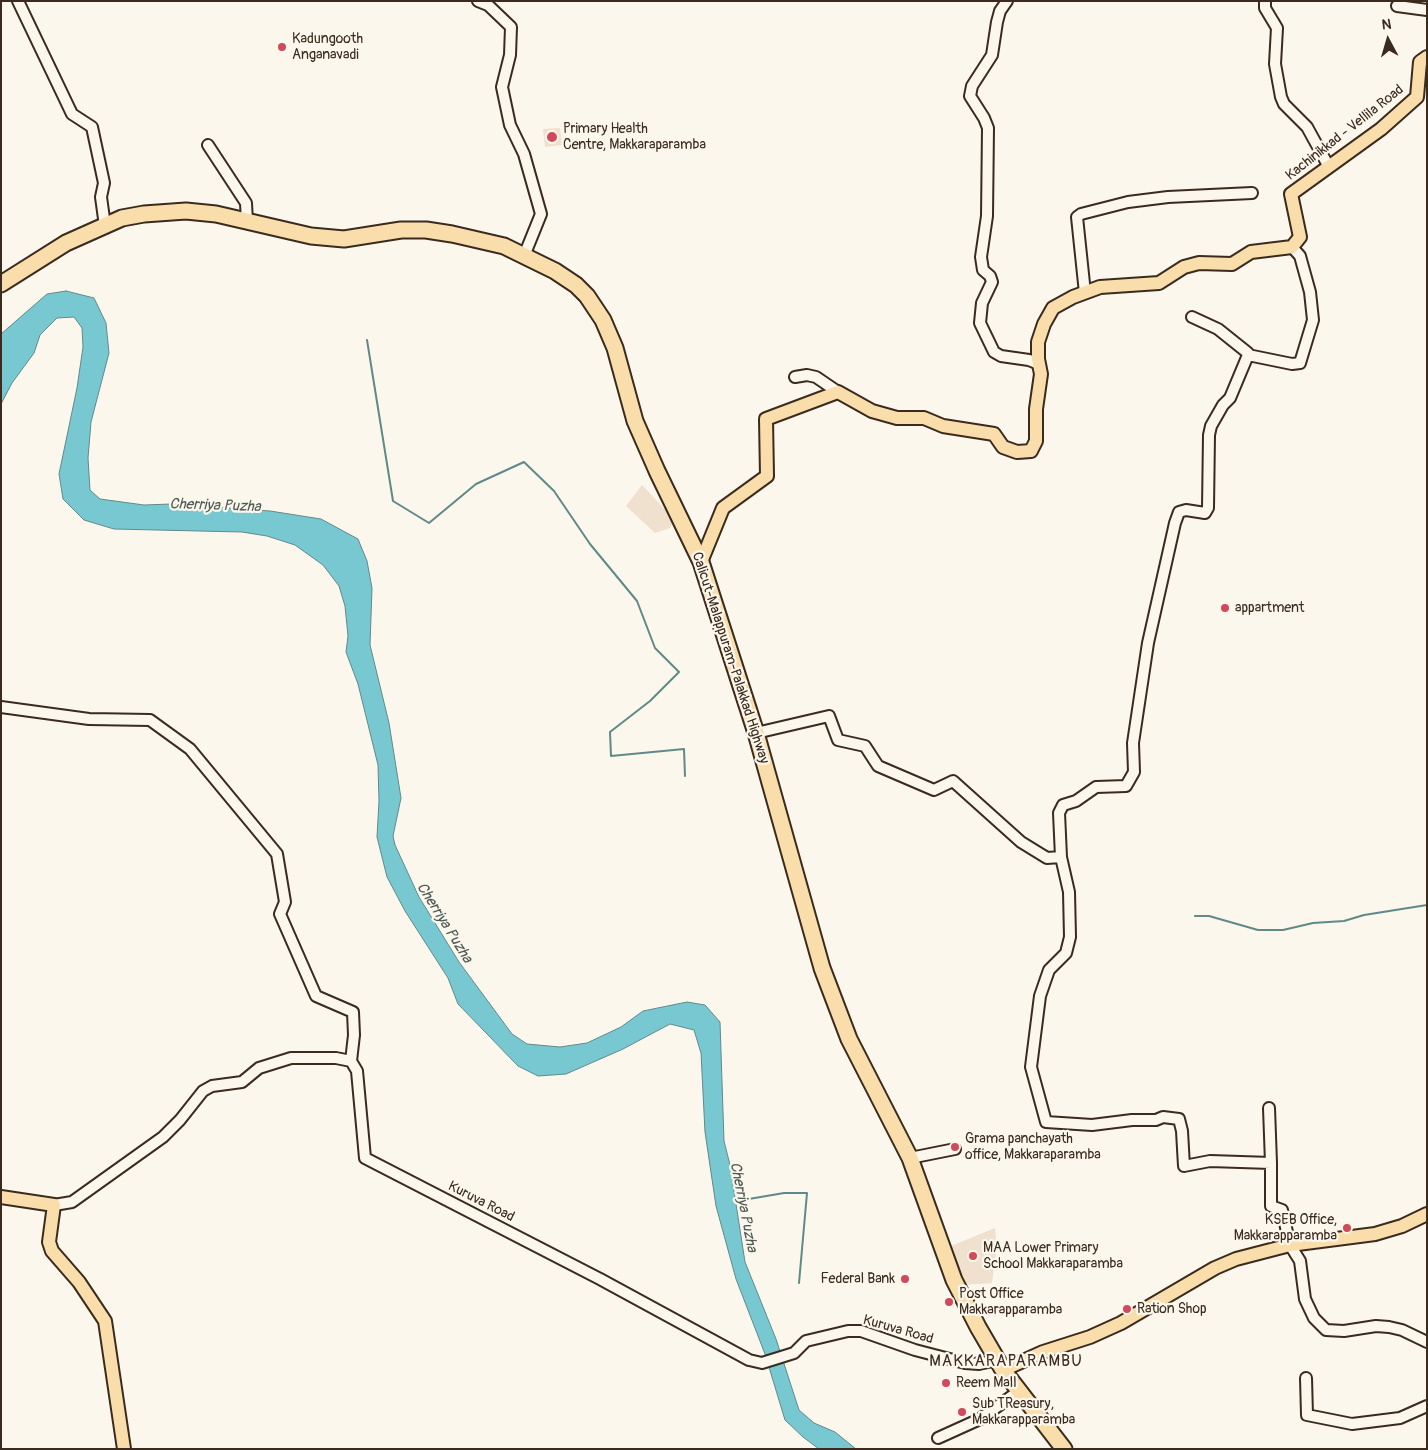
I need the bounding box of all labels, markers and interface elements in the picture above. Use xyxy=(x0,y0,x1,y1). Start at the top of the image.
north arrow xyxy=(1363,15,1413,65)
text: N xyxy=(1381,16,1392,34)
place label: Kadungooth Anganavadi xyxy=(292,31,363,64)
marker: Kadungooth Anganavadi xyxy=(276,41,288,53)
street label: Kachinikkad - Vellila Road xyxy=(1283,82,1407,184)
place label: Primary Health Centre, Makkaraparamba xyxy=(563,121,706,154)
marker: Primary Health Centre, Makkaraparamba xyxy=(545,130,559,144)
water label: Cherriya Puzha xyxy=(169,495,261,517)
street label: Calicut-Malappuram-Palakkad Highway xyxy=(688,550,772,766)
place label: appartment xyxy=(1235,600,1304,616)
marker: appartment xyxy=(1219,602,1231,614)
water label: Cherriya Puzha xyxy=(412,879,476,967)
place label: Grama panchayath office, Makkaraparamba xyxy=(965,1131,1101,1164)
marker: Grama panchayath office, Makkaraparamba xyxy=(949,1141,961,1153)
water label: Cherriya Puzha xyxy=(725,1160,761,1254)
street label: Kuruva Road xyxy=(445,1178,517,1226)
place label: KSEB Office, Makkarapparamba xyxy=(1234,1212,1337,1244)
marker: KSEB Office, Makkarapparamba xyxy=(1341,1222,1353,1234)
place label: MAA Lower Primary School Makkaraparamba xyxy=(983,1240,1123,1272)
marker: MAA Lower Primary School Makkaraparamba xyxy=(967,1250,979,1262)
place label: Federal Bank xyxy=(821,1271,895,1287)
marker: Federal Bank xyxy=(899,1273,911,1285)
place label: Post Office Makkarapparamba xyxy=(959,1286,1062,1318)
marker: Post Office Makkarapparamba xyxy=(943,1296,955,1308)
place label: Ration Shop xyxy=(1137,1301,1207,1317)
marker: Ration Shop xyxy=(1121,1303,1133,1315)
street label: Kuruva Road xyxy=(861,1312,935,1348)
district label: MAKKARAPARAMBU xyxy=(927,1352,1085,1372)
place label: Reem Mall xyxy=(956,1375,1016,1391)
marker: Reem Mall xyxy=(940,1377,952,1389)
place label: Sub TReasury, Makkarapparamba xyxy=(972,1396,1075,1428)
marker: Sub TReasury, Makkarapparamba xyxy=(956,1406,968,1418)

